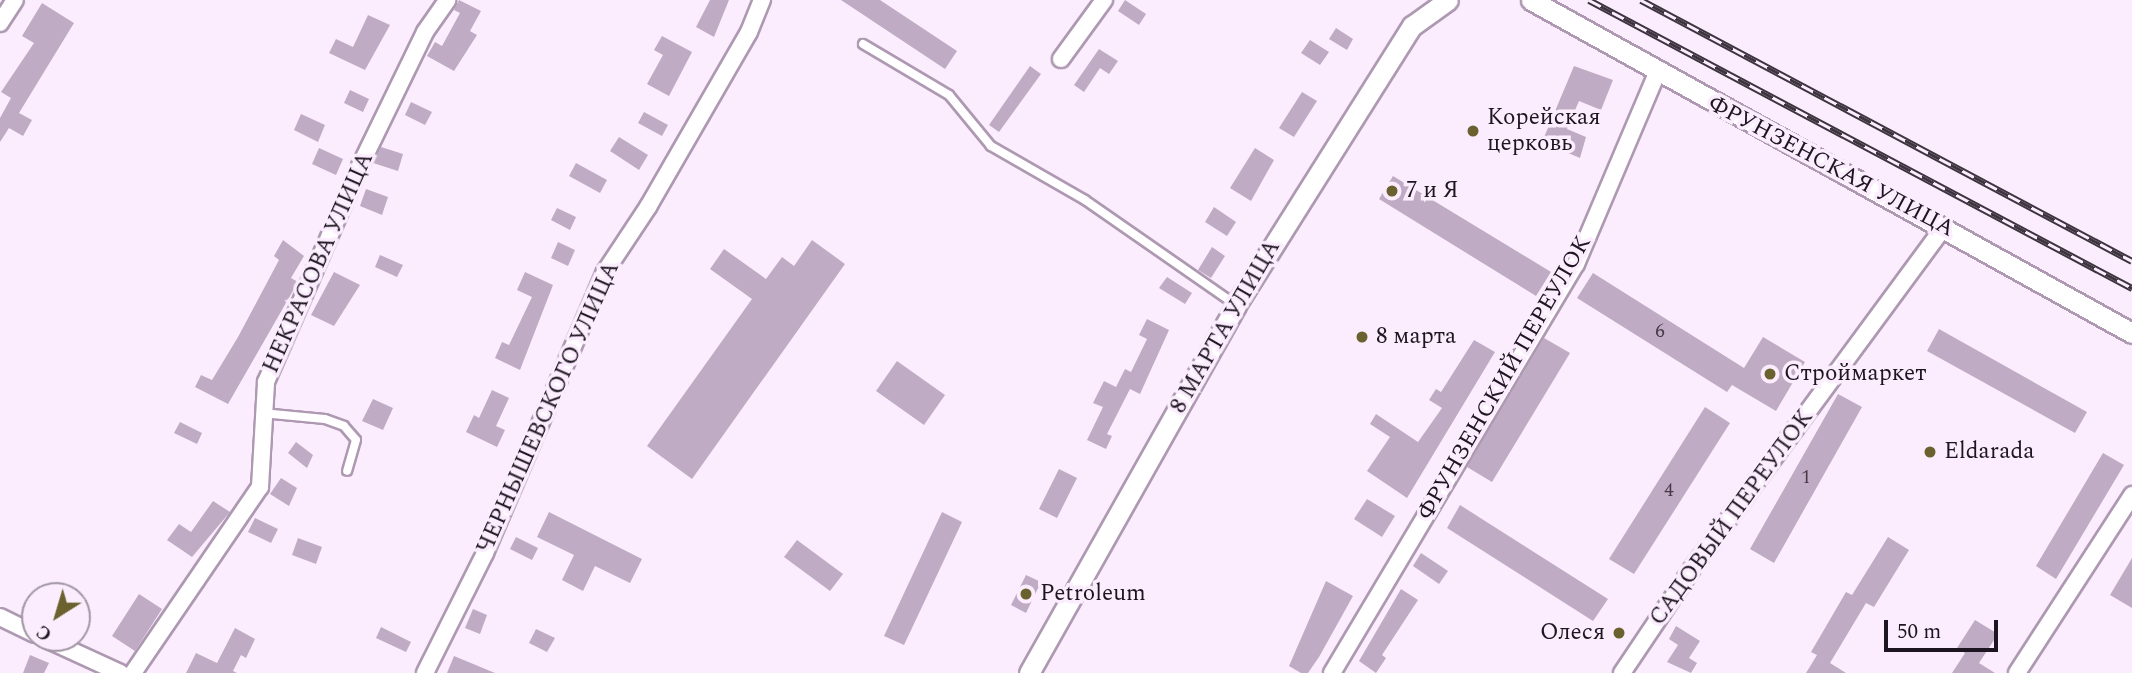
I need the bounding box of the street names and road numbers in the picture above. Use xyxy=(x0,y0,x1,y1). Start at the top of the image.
street label: ФРУНЗЕНСКАЯ УЛИЦА xyxy=(1703,90,1959,244)
street label: НЕКРАСОВА УЛИЦА xyxy=(258,148,380,378)
street label: ФРУНЗЕНСКИЙ ПЕРЕУЛОК xyxy=(1412,231,1598,525)
street label: 8 МАРТА УЛИЦА xyxy=(1165,235,1287,419)
street label: ЧЕРНЫШЕВСКОГО УЛИЦА xyxy=(472,258,626,558)
street label: САДОВЫЙ ПЕРЕУЛОК xyxy=(1644,405,1820,631)

